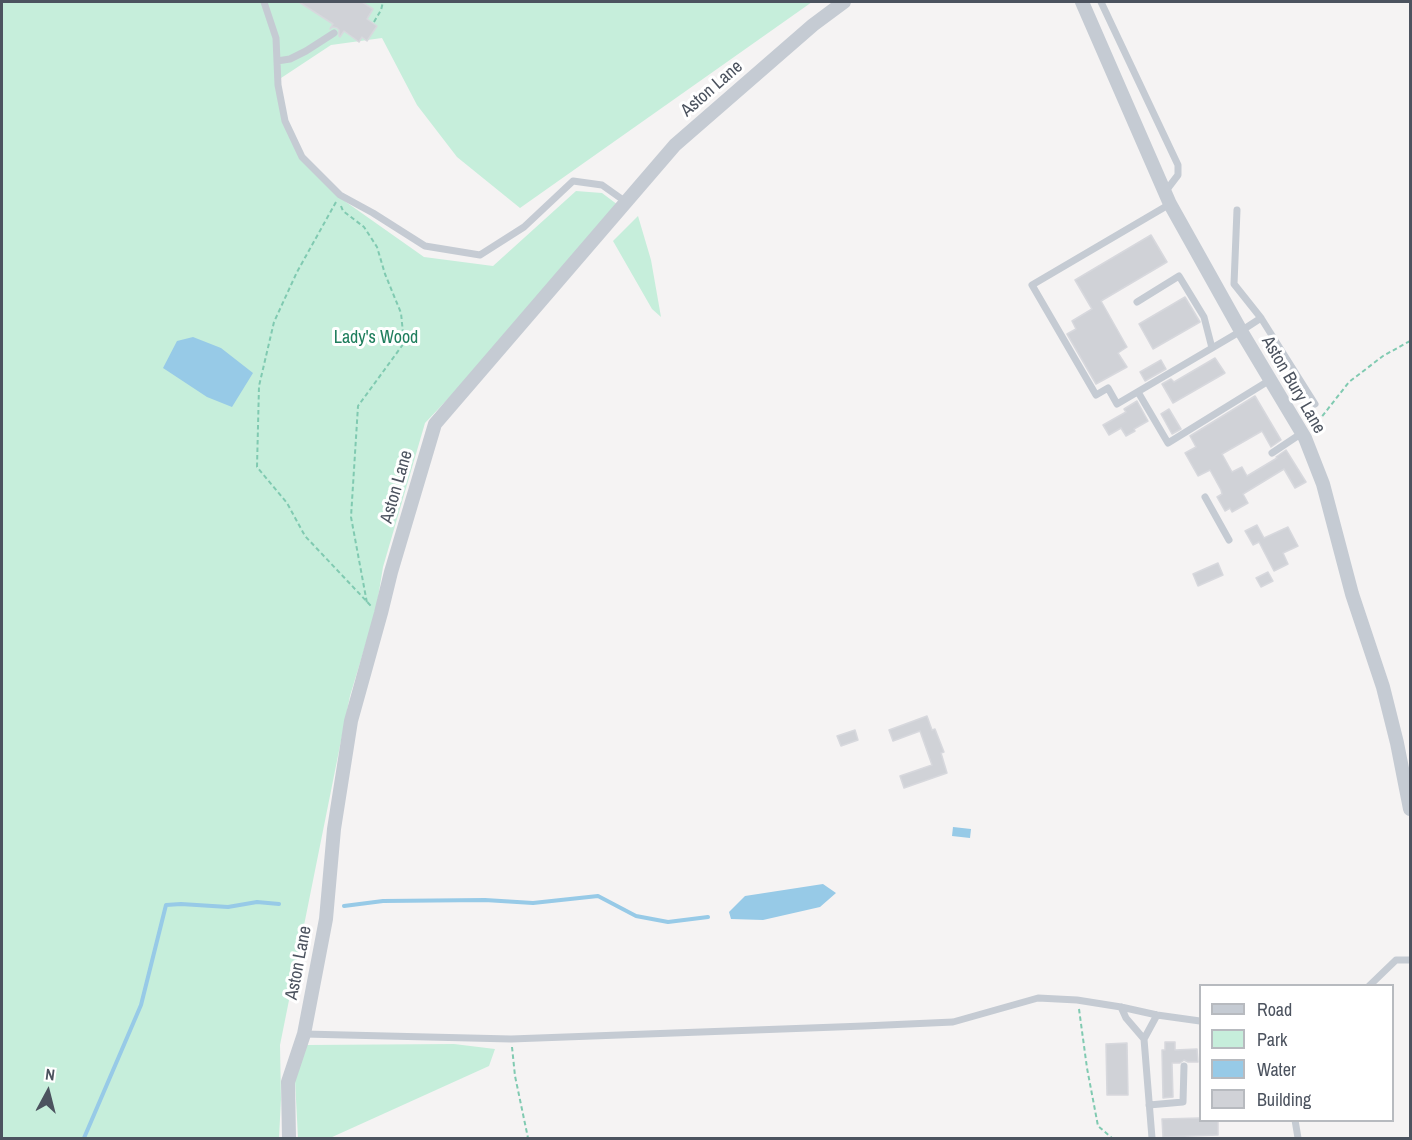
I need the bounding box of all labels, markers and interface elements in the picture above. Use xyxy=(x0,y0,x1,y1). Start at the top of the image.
street label: Aston Lane xyxy=(677,56,747,122)
park label: Lady's Wood xyxy=(334,327,418,349)
street label: Aston Bury Lane xyxy=(1256,332,1330,438)
street label: Aston Lane xyxy=(376,448,418,526)
street label: Aston Lane xyxy=(281,924,317,1002)
legend xyxy=(1199,984,1394,1122)
text: Road xyxy=(1257,997,1292,1022)
text: Park xyxy=(1257,1027,1287,1052)
text: Water xyxy=(1257,1057,1296,1082)
north arrow xyxy=(18,1062,78,1122)
text: N xyxy=(44,1063,56,1086)
text: Building xyxy=(1257,1087,1311,1112)

